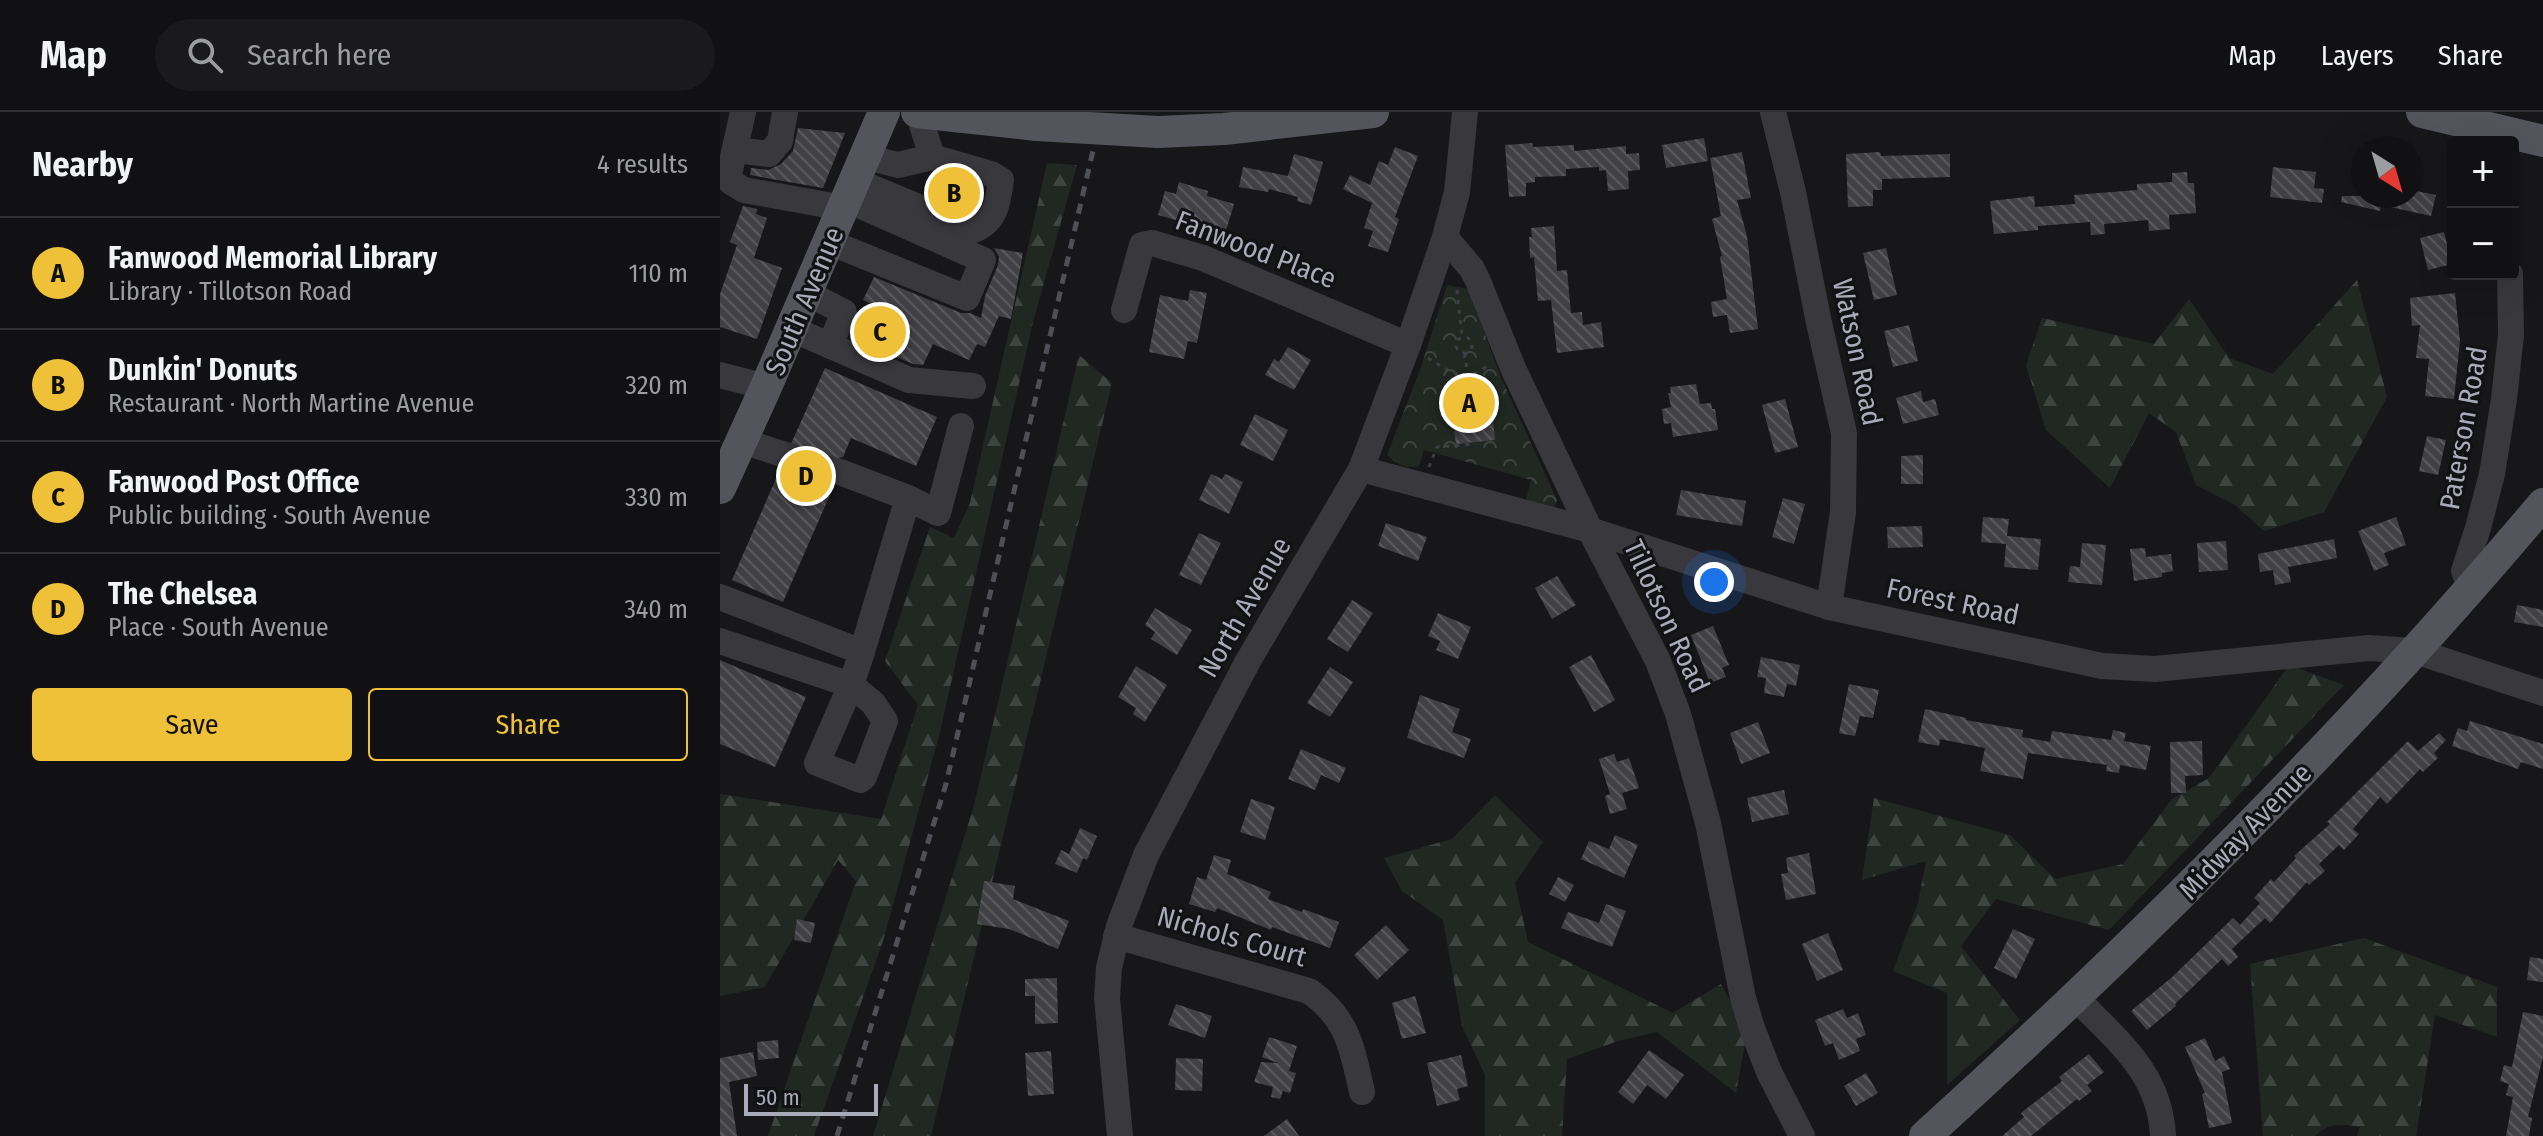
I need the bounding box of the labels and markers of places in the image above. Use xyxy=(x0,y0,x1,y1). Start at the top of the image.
pin: B xyxy=(928,163,980,223)
pin: C xyxy=(854,302,906,362)
pin: A xyxy=(1443,373,1495,433)
pin: D xyxy=(780,446,832,506)

